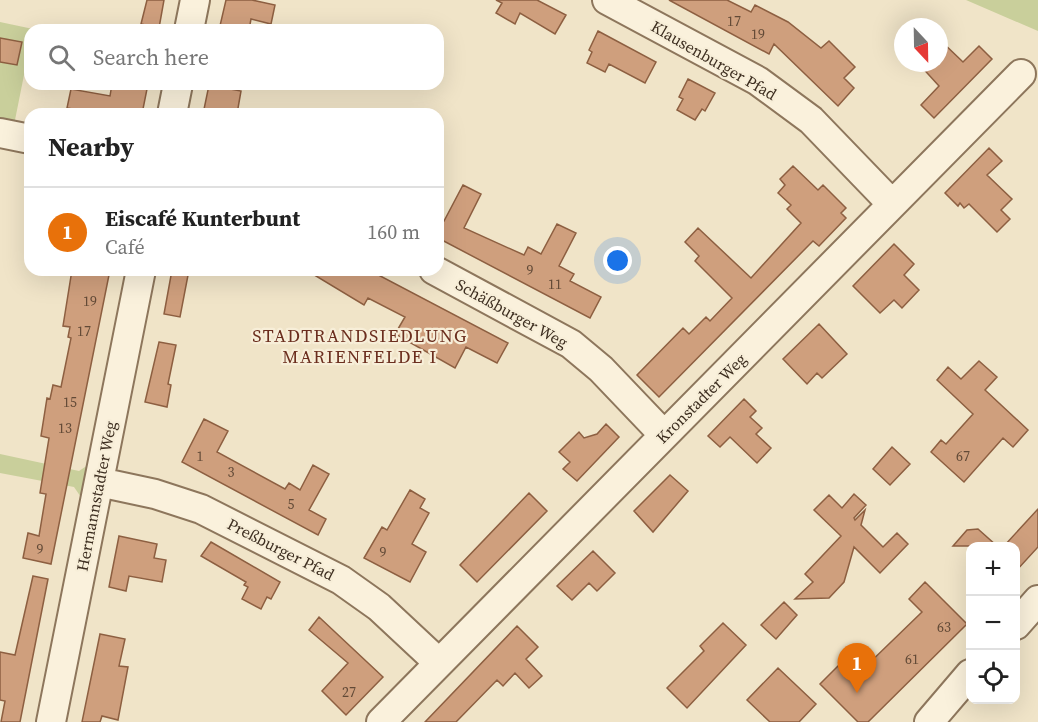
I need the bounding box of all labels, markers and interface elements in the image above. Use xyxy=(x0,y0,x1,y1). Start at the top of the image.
house number: 17 xyxy=(727,11,741,31)
street label: Klausenburger Pfad xyxy=(647,15,781,105)
north arrow xyxy=(894,18,948,72)
search box xyxy=(24,24,444,90)
house number: 19 xyxy=(751,24,765,44)
icon: search xyxy=(45,41,78,74)
text: Search here xyxy=(93,42,209,72)
text: Nearby xyxy=(48,129,134,165)
text: Eiscafé Kunterbunt xyxy=(105,203,300,233)
text: 1 xyxy=(62,218,73,246)
text: 160 m xyxy=(367,218,420,246)
text: Café xyxy=(105,233,145,261)
your location xyxy=(603,246,632,275)
house number: 9 xyxy=(527,260,534,280)
street label: Schäßburger Weg xyxy=(452,273,572,353)
house number: 11 xyxy=(548,274,562,294)
house number: 19 xyxy=(83,291,97,311)
house number: 17 xyxy=(77,321,91,341)
district label: STADTRANDSIEDLUNG MARIENFELDE I xyxy=(252,323,468,369)
street label: Kronstadter Weg xyxy=(651,348,751,448)
house number: 15 xyxy=(63,392,77,412)
house number: 13 xyxy=(58,418,72,438)
street label: Hermannstadter Weg xyxy=(71,419,121,573)
house number: 1 xyxy=(197,446,204,466)
house number: 67 xyxy=(956,446,970,466)
house number: 3 xyxy=(228,462,235,482)
house number: 5 xyxy=(288,494,295,514)
street label: Preßburger Pfad xyxy=(224,513,338,585)
house number: 9 xyxy=(37,539,44,559)
house number: 9 xyxy=(380,542,387,562)
map controls xyxy=(966,542,1020,704)
button: + xyxy=(966,542,1020,596)
button: − xyxy=(966,596,1020,650)
house number: 63 xyxy=(937,617,951,637)
pin: 1 xyxy=(838,644,876,693)
house number: 61 xyxy=(905,649,919,669)
button: locate xyxy=(966,650,1020,704)
house number: 27 xyxy=(342,682,356,702)

